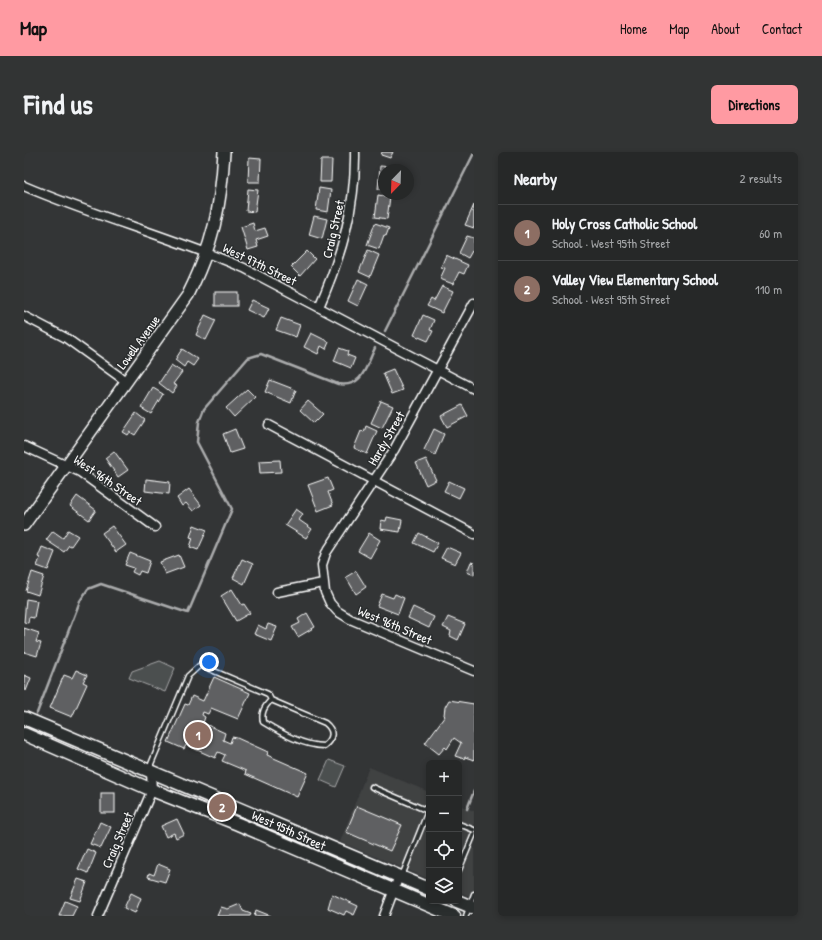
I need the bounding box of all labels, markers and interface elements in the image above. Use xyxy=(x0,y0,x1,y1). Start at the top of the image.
text: Map xyxy=(20,15,47,41)
text: Home xyxy=(620,19,647,38)
text: Map xyxy=(669,19,689,38)
text: About xyxy=(711,19,740,38)
text: Contact xyxy=(762,19,802,38)
text: Find us xyxy=(24,85,93,123)
button: Directions xyxy=(711,85,798,124)
north arrow xyxy=(378,164,414,200)
text: Nearby xyxy=(514,167,557,190)
text: 2 results xyxy=(740,169,782,187)
street label: Craig Street xyxy=(318,198,349,260)
text: Holy Cross Catholic School xyxy=(552,213,697,234)
text: 1 xyxy=(525,224,529,242)
text: 60 m xyxy=(759,224,782,242)
text: School · West 95th Street xyxy=(552,234,670,252)
street label: West 97th Street xyxy=(220,238,300,290)
text: Valley View Elementary School xyxy=(552,269,718,290)
text: 2 xyxy=(524,280,530,298)
text: 110 m xyxy=(755,280,782,298)
text: School · West 95th Street xyxy=(552,290,670,308)
street label: Lowell Avenue xyxy=(112,311,164,373)
street label: Hardy Street xyxy=(363,407,409,468)
street label: West 96th Street xyxy=(70,451,146,510)
street label: West 96th Street xyxy=(355,601,435,649)
your location xyxy=(199,652,219,672)
pin: 1 xyxy=(185,720,211,750)
map controls xyxy=(426,760,462,904)
button: + xyxy=(426,760,462,796)
pin: 2 xyxy=(209,792,235,822)
button: − xyxy=(426,796,462,832)
street label: West 95th Street xyxy=(249,806,329,855)
street label: Craig Street xyxy=(97,809,137,871)
button: locate xyxy=(426,832,462,868)
button: layers xyxy=(426,868,462,904)

